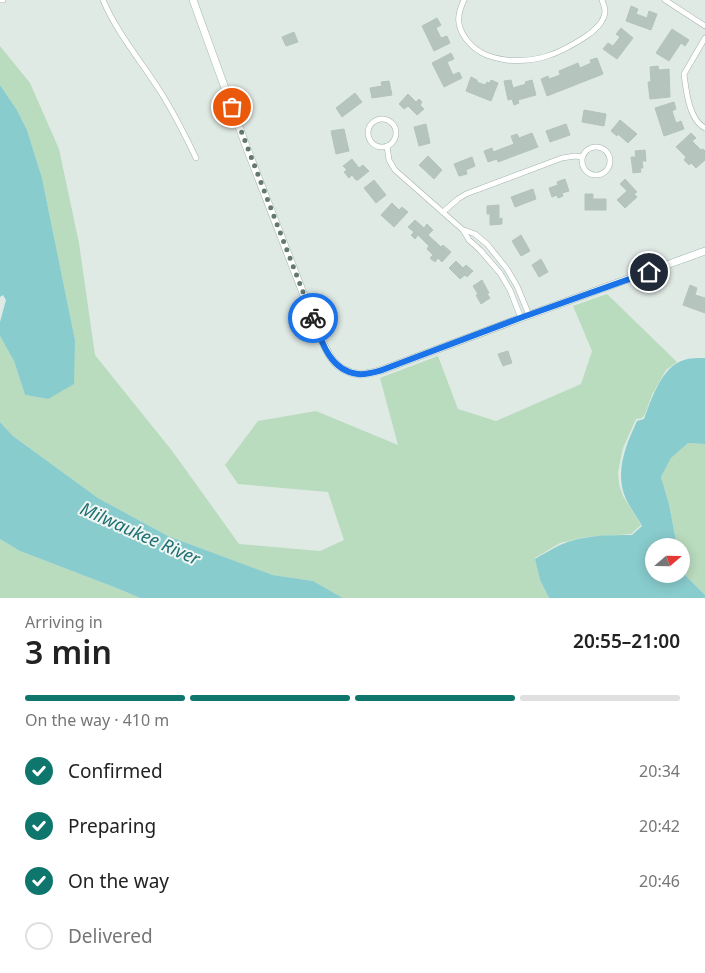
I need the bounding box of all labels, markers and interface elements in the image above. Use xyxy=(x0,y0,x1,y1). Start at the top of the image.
pin xyxy=(211,86,253,128)
icon: bag xyxy=(218,93,246,121)
pin xyxy=(628,251,670,293)
icon: home xyxy=(635,258,663,286)
courier xyxy=(288,293,338,343)
icon: bike xyxy=(299,304,327,332)
water label: Milwaukee River xyxy=(77,496,205,571)
north arrow xyxy=(645,538,690,582)
map controls xyxy=(645,538,690,583)
text: Arriving in xyxy=(25,611,103,633)
text: 20:55–21:00 xyxy=(573,628,680,654)
text: 3 min xyxy=(25,630,112,673)
text: On the way · 410 m xyxy=(25,709,169,731)
icon: check xyxy=(25,757,53,785)
text: Confirmed xyxy=(68,758,163,784)
text: 20:34 xyxy=(639,760,680,782)
icon: check xyxy=(25,812,53,840)
text: Preparing xyxy=(68,813,156,839)
text: 20:42 xyxy=(639,815,680,837)
icon: check xyxy=(25,867,53,895)
text: On the way xyxy=(68,868,169,894)
text: 20:46 xyxy=(639,870,680,892)
text: Delivered xyxy=(68,923,153,949)

